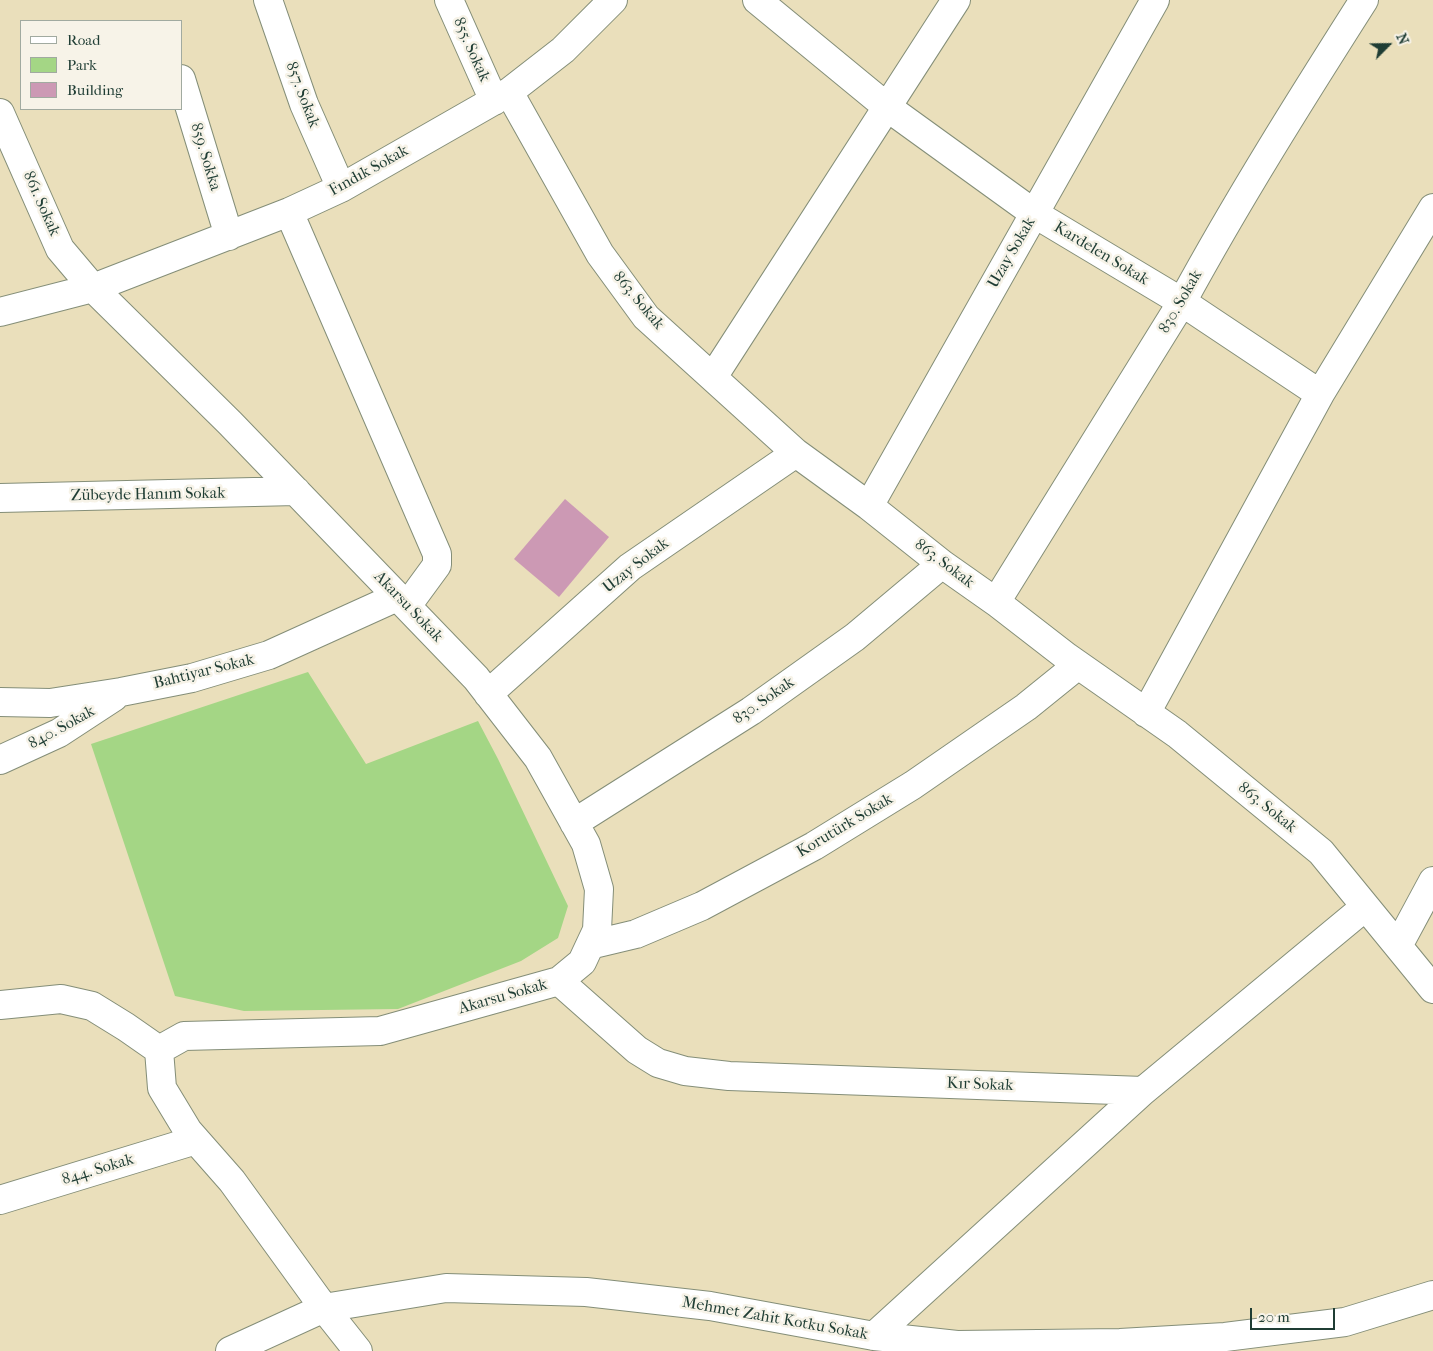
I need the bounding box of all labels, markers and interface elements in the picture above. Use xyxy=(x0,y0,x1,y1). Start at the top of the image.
street label: 855. Sokak xyxy=(448,15,494,85)
legend xyxy=(20,20,182,110)
north arrow xyxy=(1363,20,1413,70)
text: Road xyxy=(67,31,100,49)
text: N xyxy=(1392,31,1412,47)
text: Park xyxy=(67,56,97,74)
street label: 857. Sokak xyxy=(281,59,323,131)
text: Building xyxy=(67,81,123,99)
street label: 859. Sokka xyxy=(186,121,224,193)
street label: Fındık Sokak xyxy=(326,141,412,201)
street label: 861. Sokak xyxy=(18,169,64,239)
street label: Uzay Sokak xyxy=(984,214,1040,292)
street label: Kardelen Sokak xyxy=(1050,218,1152,290)
street label: 830. Sokak xyxy=(1155,267,1207,337)
street label: 863. Sokak xyxy=(608,268,668,334)
street label: Zübeyde Hanım Sokak xyxy=(70,484,226,506)
street label: Uzay Sokak xyxy=(599,534,673,598)
street label: 863. Sokak xyxy=(910,535,978,593)
street label: Akarsu Sokak xyxy=(369,568,447,646)
street label: Bahtiyar Sokak xyxy=(152,650,256,694)
street label: 830. Sokak xyxy=(730,673,798,729)
street label: 840. Sokak xyxy=(25,702,99,754)
street label: 863. Sokak xyxy=(1234,779,1300,837)
street label: Korutürk Sokak xyxy=(794,790,896,862)
street label: Akarsu Sokak xyxy=(456,975,550,1019)
street label: Kır Sokak xyxy=(946,1074,1014,1096)
street label: 844. Sokak xyxy=(60,1150,136,1190)
street label: Mehmet Zahit Kotku Sokak xyxy=(681,1293,869,1345)
scale bar xyxy=(1253,1298,1338,1330)
text: 20 m xyxy=(1258,1308,1290,1326)

